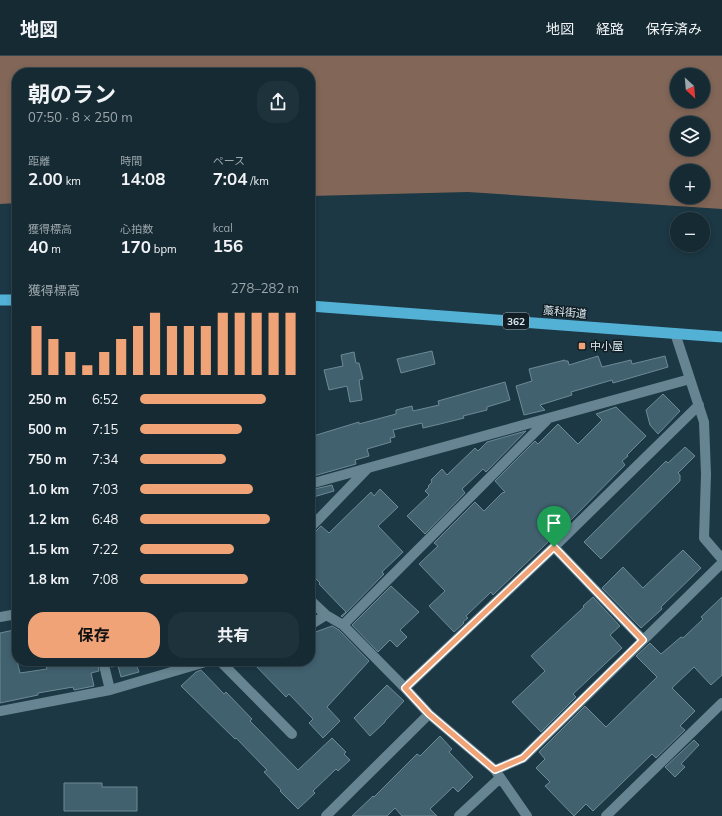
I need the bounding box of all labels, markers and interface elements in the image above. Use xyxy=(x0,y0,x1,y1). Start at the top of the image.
text: 地図 xyxy=(20,17,58,41)
text: 地図 xyxy=(546,20,574,38)
text: 経路 xyxy=(596,20,624,38)
text: 保存済み xyxy=(646,20,702,38)
north arrow xyxy=(670,68,710,108)
map controls xyxy=(670,68,710,252)
text: 朝のラン xyxy=(28,80,116,108)
button: share xyxy=(257,81,299,123)
text: 07:50 · 8 × 250 m xyxy=(28,109,133,125)
button: layers xyxy=(670,116,710,156)
text: 距離 xyxy=(28,154,50,168)
text: 時間 xyxy=(120,154,142,168)
text: ペース xyxy=(213,154,245,168)
button: + xyxy=(670,164,710,204)
text: 2.00 xyxy=(28,168,63,189)
text: 14:08 xyxy=(120,168,165,189)
text: 7:04 xyxy=(213,168,247,189)
text: km xyxy=(63,174,81,188)
text: /km xyxy=(247,174,269,188)
button: − xyxy=(670,212,710,252)
text: kcal xyxy=(213,221,233,235)
text: 獲得標高 xyxy=(28,222,72,236)
text: 心拍数 xyxy=(120,222,153,236)
text: 156 xyxy=(213,235,243,256)
text: 40 xyxy=(28,236,48,257)
text: 170 xyxy=(120,236,151,257)
text: m xyxy=(48,242,61,256)
text: bpm xyxy=(151,242,177,256)
text: 278–282 m xyxy=(231,280,299,296)
text: 獲得標高 xyxy=(28,282,80,298)
street label: 藁科街道 xyxy=(542,303,588,321)
road number: 362 xyxy=(503,313,529,329)
place label: 中小屋 xyxy=(590,339,623,353)
marker: 中小屋 xyxy=(577,341,587,351)
text: 250 m xyxy=(28,391,67,407)
text: 6:52 xyxy=(92,391,118,407)
text: 500 m xyxy=(28,421,67,437)
text: 7:15 xyxy=(92,421,118,437)
text: 750 m xyxy=(28,451,67,467)
text: 7:34 xyxy=(92,451,118,467)
text: 1.0 km xyxy=(28,481,69,497)
text: 7:03 xyxy=(92,481,118,497)
pin xyxy=(537,506,571,547)
text: 1.2 km xyxy=(28,511,69,527)
text: 6:48 xyxy=(92,511,118,527)
icon: arrive xyxy=(543,512,565,534)
text: 1.5 km xyxy=(28,541,69,557)
text: 7:22 xyxy=(92,541,118,557)
text: 1.8 km xyxy=(28,571,69,587)
text: 7:08 xyxy=(92,571,118,587)
button: 保存 xyxy=(28,612,160,658)
button: 共有 xyxy=(168,612,299,658)

